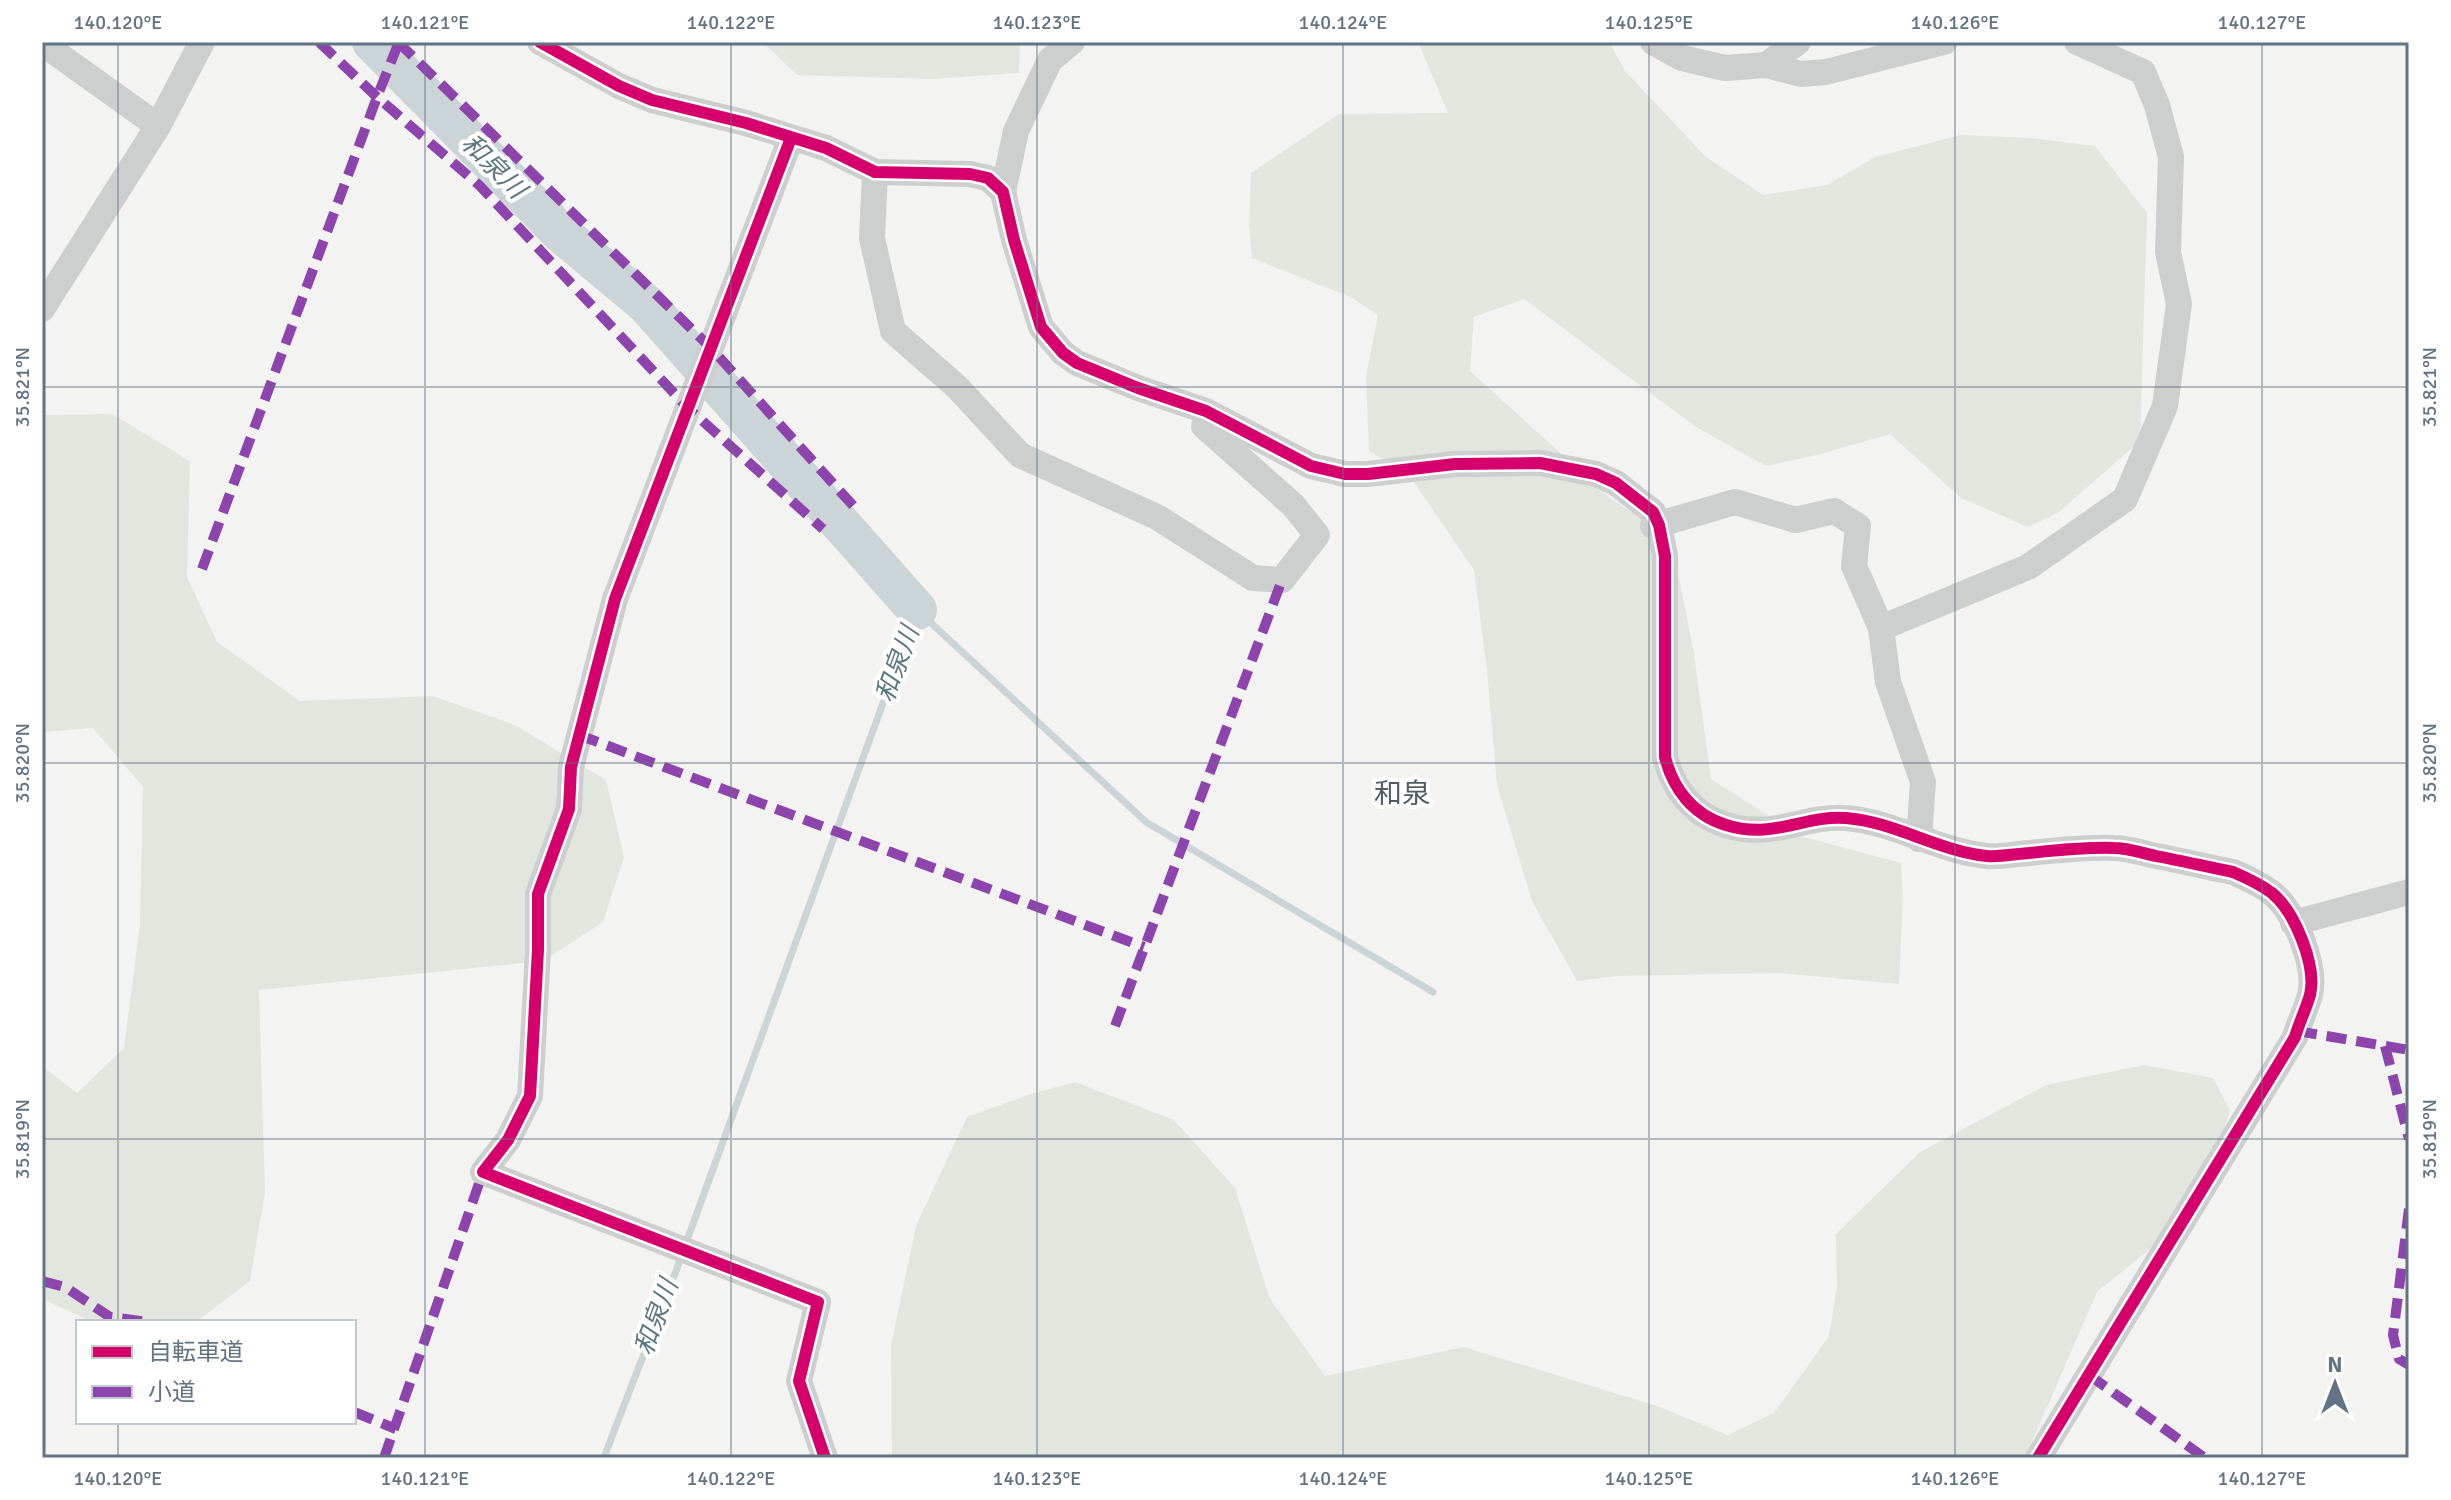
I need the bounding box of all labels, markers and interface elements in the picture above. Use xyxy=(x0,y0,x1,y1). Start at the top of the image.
text: 140.120°E xyxy=(74,10,162,35)
text: 140.121°E xyxy=(381,10,469,35)
text: 140.122°E xyxy=(687,10,775,35)
text: 140.123°E xyxy=(993,10,1081,35)
text: 140.124°E xyxy=(1299,10,1387,35)
text: 140.125°E xyxy=(1605,10,1693,35)
text: 140.126°E xyxy=(1911,10,1999,35)
text: 140.127°E xyxy=(2218,10,2306,35)
water label: 和泉川 xyxy=(454,128,534,208)
text: 35.821°N xyxy=(10,347,35,427)
text: 35.821°N xyxy=(2417,347,2442,427)
water label: 和泉川 xyxy=(870,619,927,706)
text: 35.820°N xyxy=(10,723,35,803)
text: 35.820°N xyxy=(2417,723,2442,803)
district label: 和泉 xyxy=(1374,777,1430,811)
text: 35.819°N xyxy=(10,1099,35,1179)
text: 35.819°N xyxy=(2417,1099,2442,1179)
water label: 和泉川 xyxy=(629,1272,686,1359)
legend xyxy=(76,1320,356,1424)
text: 自転車道 xyxy=(148,1337,244,1367)
north arrow xyxy=(2295,1344,2375,1424)
text: N xyxy=(2327,1351,2343,1378)
text: 小道 xyxy=(148,1377,196,1407)
text: 140.120°E xyxy=(74,1466,162,1491)
text: 140.121°E xyxy=(381,1466,469,1491)
text: 140.122°E xyxy=(687,1466,775,1491)
text: 140.123°E xyxy=(993,1466,1081,1491)
text: 140.124°E xyxy=(1299,1466,1387,1491)
text: 140.125°E xyxy=(1605,1466,1693,1491)
text: 140.126°E xyxy=(1911,1466,1999,1491)
text: 140.127°E xyxy=(2218,1466,2306,1491)

